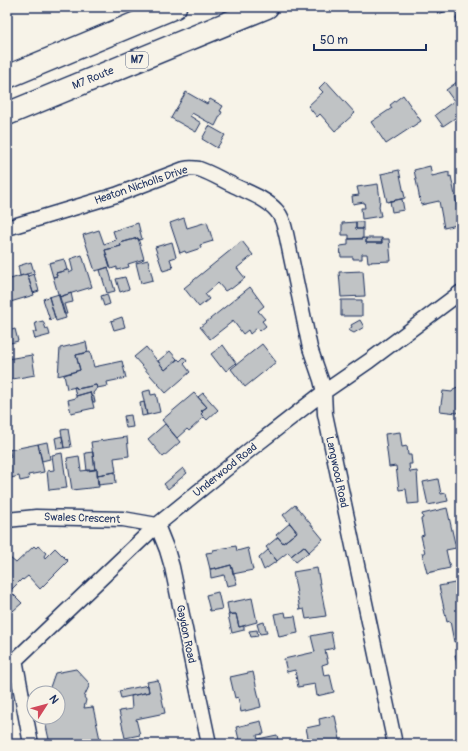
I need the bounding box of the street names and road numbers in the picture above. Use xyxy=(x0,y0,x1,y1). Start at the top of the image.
road number: M7 xyxy=(126,52,148,68)
street label: M7 Route xyxy=(70,64,116,92)
street label: Heaton Nicholls Drive xyxy=(93,163,190,207)
street label: Langwood Road xyxy=(323,435,351,509)
street label: Underwood Road xyxy=(191,440,259,500)
street label: Swales Crescent xyxy=(44,510,121,526)
street label: Gaydon Road xyxy=(173,604,199,664)

